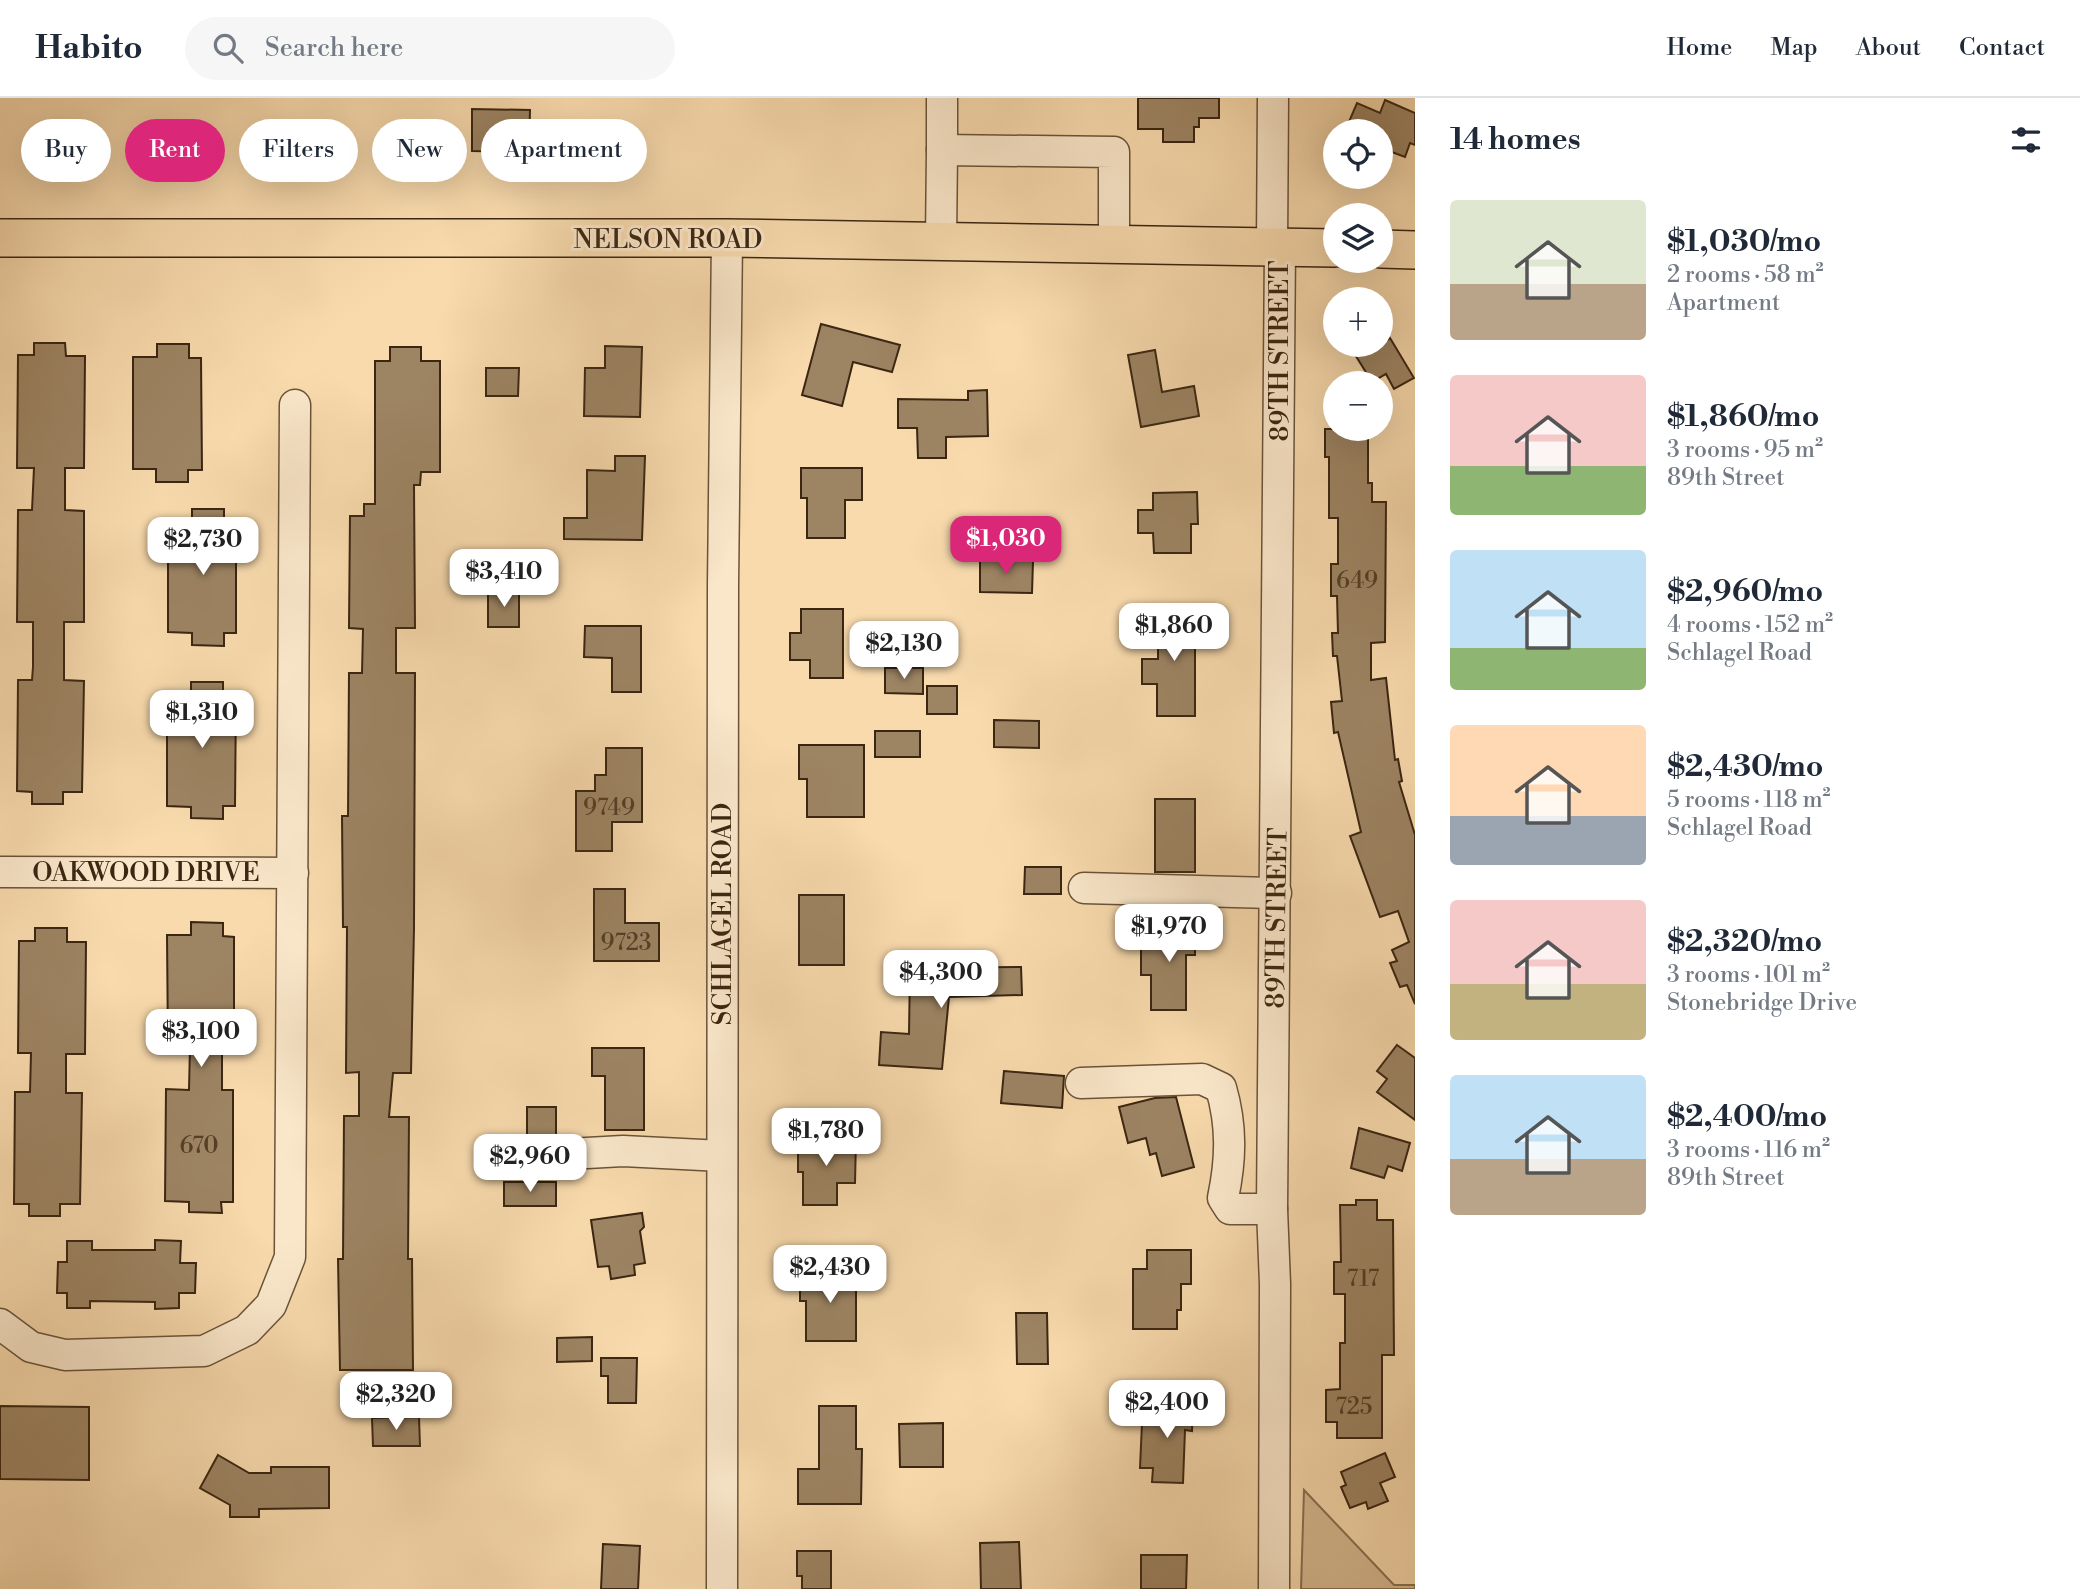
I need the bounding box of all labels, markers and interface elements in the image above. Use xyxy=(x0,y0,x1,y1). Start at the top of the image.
search box xyxy=(185,17,675,80)
text: Habito xyxy=(35,28,143,69)
icon: search xyxy=(209,29,247,67)
text: Search here xyxy=(265,32,404,64)
text: Home xyxy=(1667,33,1732,63)
text: Map xyxy=(1770,33,1818,63)
text: About xyxy=(1856,33,1921,63)
text: Contact xyxy=(1959,33,2045,63)
chip: Buy xyxy=(21,119,111,182)
chip: Rent xyxy=(125,119,225,182)
chip: Filters xyxy=(239,119,358,182)
chip: New xyxy=(372,119,467,182)
chip: Apartment xyxy=(481,119,647,182)
map controls xyxy=(1323,119,1393,441)
button: locate xyxy=(1323,119,1393,189)
text: 14 homes xyxy=(1450,121,1581,159)
icon: filters xyxy=(2007,121,2045,159)
button: layers xyxy=(1323,203,1393,273)
text: $1,030/mo xyxy=(1667,223,1821,261)
street label: NELSON ROAD xyxy=(574,224,762,256)
icon: home xyxy=(1506,228,1590,312)
street label: 89TH STREET xyxy=(1264,260,1296,442)
text: 2 rooms · 58 m² xyxy=(1667,261,1824,289)
button: + xyxy=(1323,287,1393,357)
text: Apartment xyxy=(1667,289,1780,317)
button: − xyxy=(1323,371,1393,441)
text: $1,860/mo xyxy=(1667,398,1819,436)
icon: home xyxy=(1506,403,1590,487)
text: 3 rooms · 95 m² xyxy=(1667,436,1823,464)
text: 89th Street xyxy=(1667,464,1784,492)
pin: $1,030 xyxy=(949,517,1063,576)
pin: $2,730 xyxy=(146,518,260,577)
text: $1,030 xyxy=(966,525,1046,553)
text: $2,730 xyxy=(164,526,242,554)
pin: $3,410 xyxy=(447,550,561,609)
text: $3,410 xyxy=(466,558,542,586)
house number: 649 xyxy=(1336,567,1378,595)
text: $2,960/mo xyxy=(1667,573,1823,611)
icon: home xyxy=(1506,578,1590,662)
pin: $1,860 xyxy=(1117,603,1231,663)
text: 4 rooms · 152 m² xyxy=(1667,611,1833,639)
text: $1,860 xyxy=(1135,612,1213,640)
pin: $2,130 xyxy=(847,622,961,681)
text: $2,130 xyxy=(865,630,943,658)
text: Schlagel Road xyxy=(1667,639,1812,667)
pin: $1,310 xyxy=(145,690,259,750)
text: $1,310 xyxy=(166,699,238,727)
text: $2,430/mo xyxy=(1667,748,1823,786)
icon: home xyxy=(1506,753,1590,837)
text: 5 rooms · 118 m² xyxy=(1667,786,1831,814)
house number: 9749 xyxy=(583,794,635,822)
street label: SCHLAGEL ROAD xyxy=(707,802,739,1026)
text: Schlagel Road xyxy=(1667,814,1812,842)
street label: 89TH STREET xyxy=(1259,827,1295,1009)
street label: OAKWOOD DRIVE xyxy=(32,857,260,889)
pin: $1,970 xyxy=(1112,904,1226,964)
text: $1,970 xyxy=(1131,913,1207,941)
text: $2,320/mo xyxy=(1667,923,1822,961)
icon: home xyxy=(1506,928,1590,1012)
house number: 9723 xyxy=(600,929,652,957)
pin: $4,300 xyxy=(884,950,998,1010)
text: $4,300 xyxy=(899,959,983,987)
text: 3 rooms · 101 m² xyxy=(1667,961,1830,989)
text: Stonebridge Drive xyxy=(1667,989,1857,1017)
pin: $3,100 xyxy=(144,1010,258,1069)
text: $3,100 xyxy=(162,1018,240,1046)
text: $2,400/mo xyxy=(1667,1098,1827,1136)
icon: home xyxy=(1506,1103,1590,1187)
pin: $1,780 xyxy=(769,1108,883,1168)
text: $1,780 xyxy=(788,1117,864,1145)
house number: 670 xyxy=(179,1132,219,1160)
pin: $2,960 xyxy=(473,1134,587,1194)
text: 3 rooms · 116 m² xyxy=(1667,1136,1830,1164)
text: $2,960 xyxy=(490,1143,570,1171)
text: 89th Street xyxy=(1667,1164,1784,1192)
pin: $2,430 xyxy=(773,1246,887,1305)
text: $2,430 xyxy=(789,1254,871,1282)
house number: 717 xyxy=(1347,1265,1380,1293)
pin: $2,320 xyxy=(339,1372,453,1432)
pin: $2,400 xyxy=(1110,1380,1224,1440)
text: $2,320 xyxy=(356,1381,436,1409)
text: $2,400 xyxy=(1125,1389,1209,1417)
house number: 725 xyxy=(1335,1393,1373,1421)

